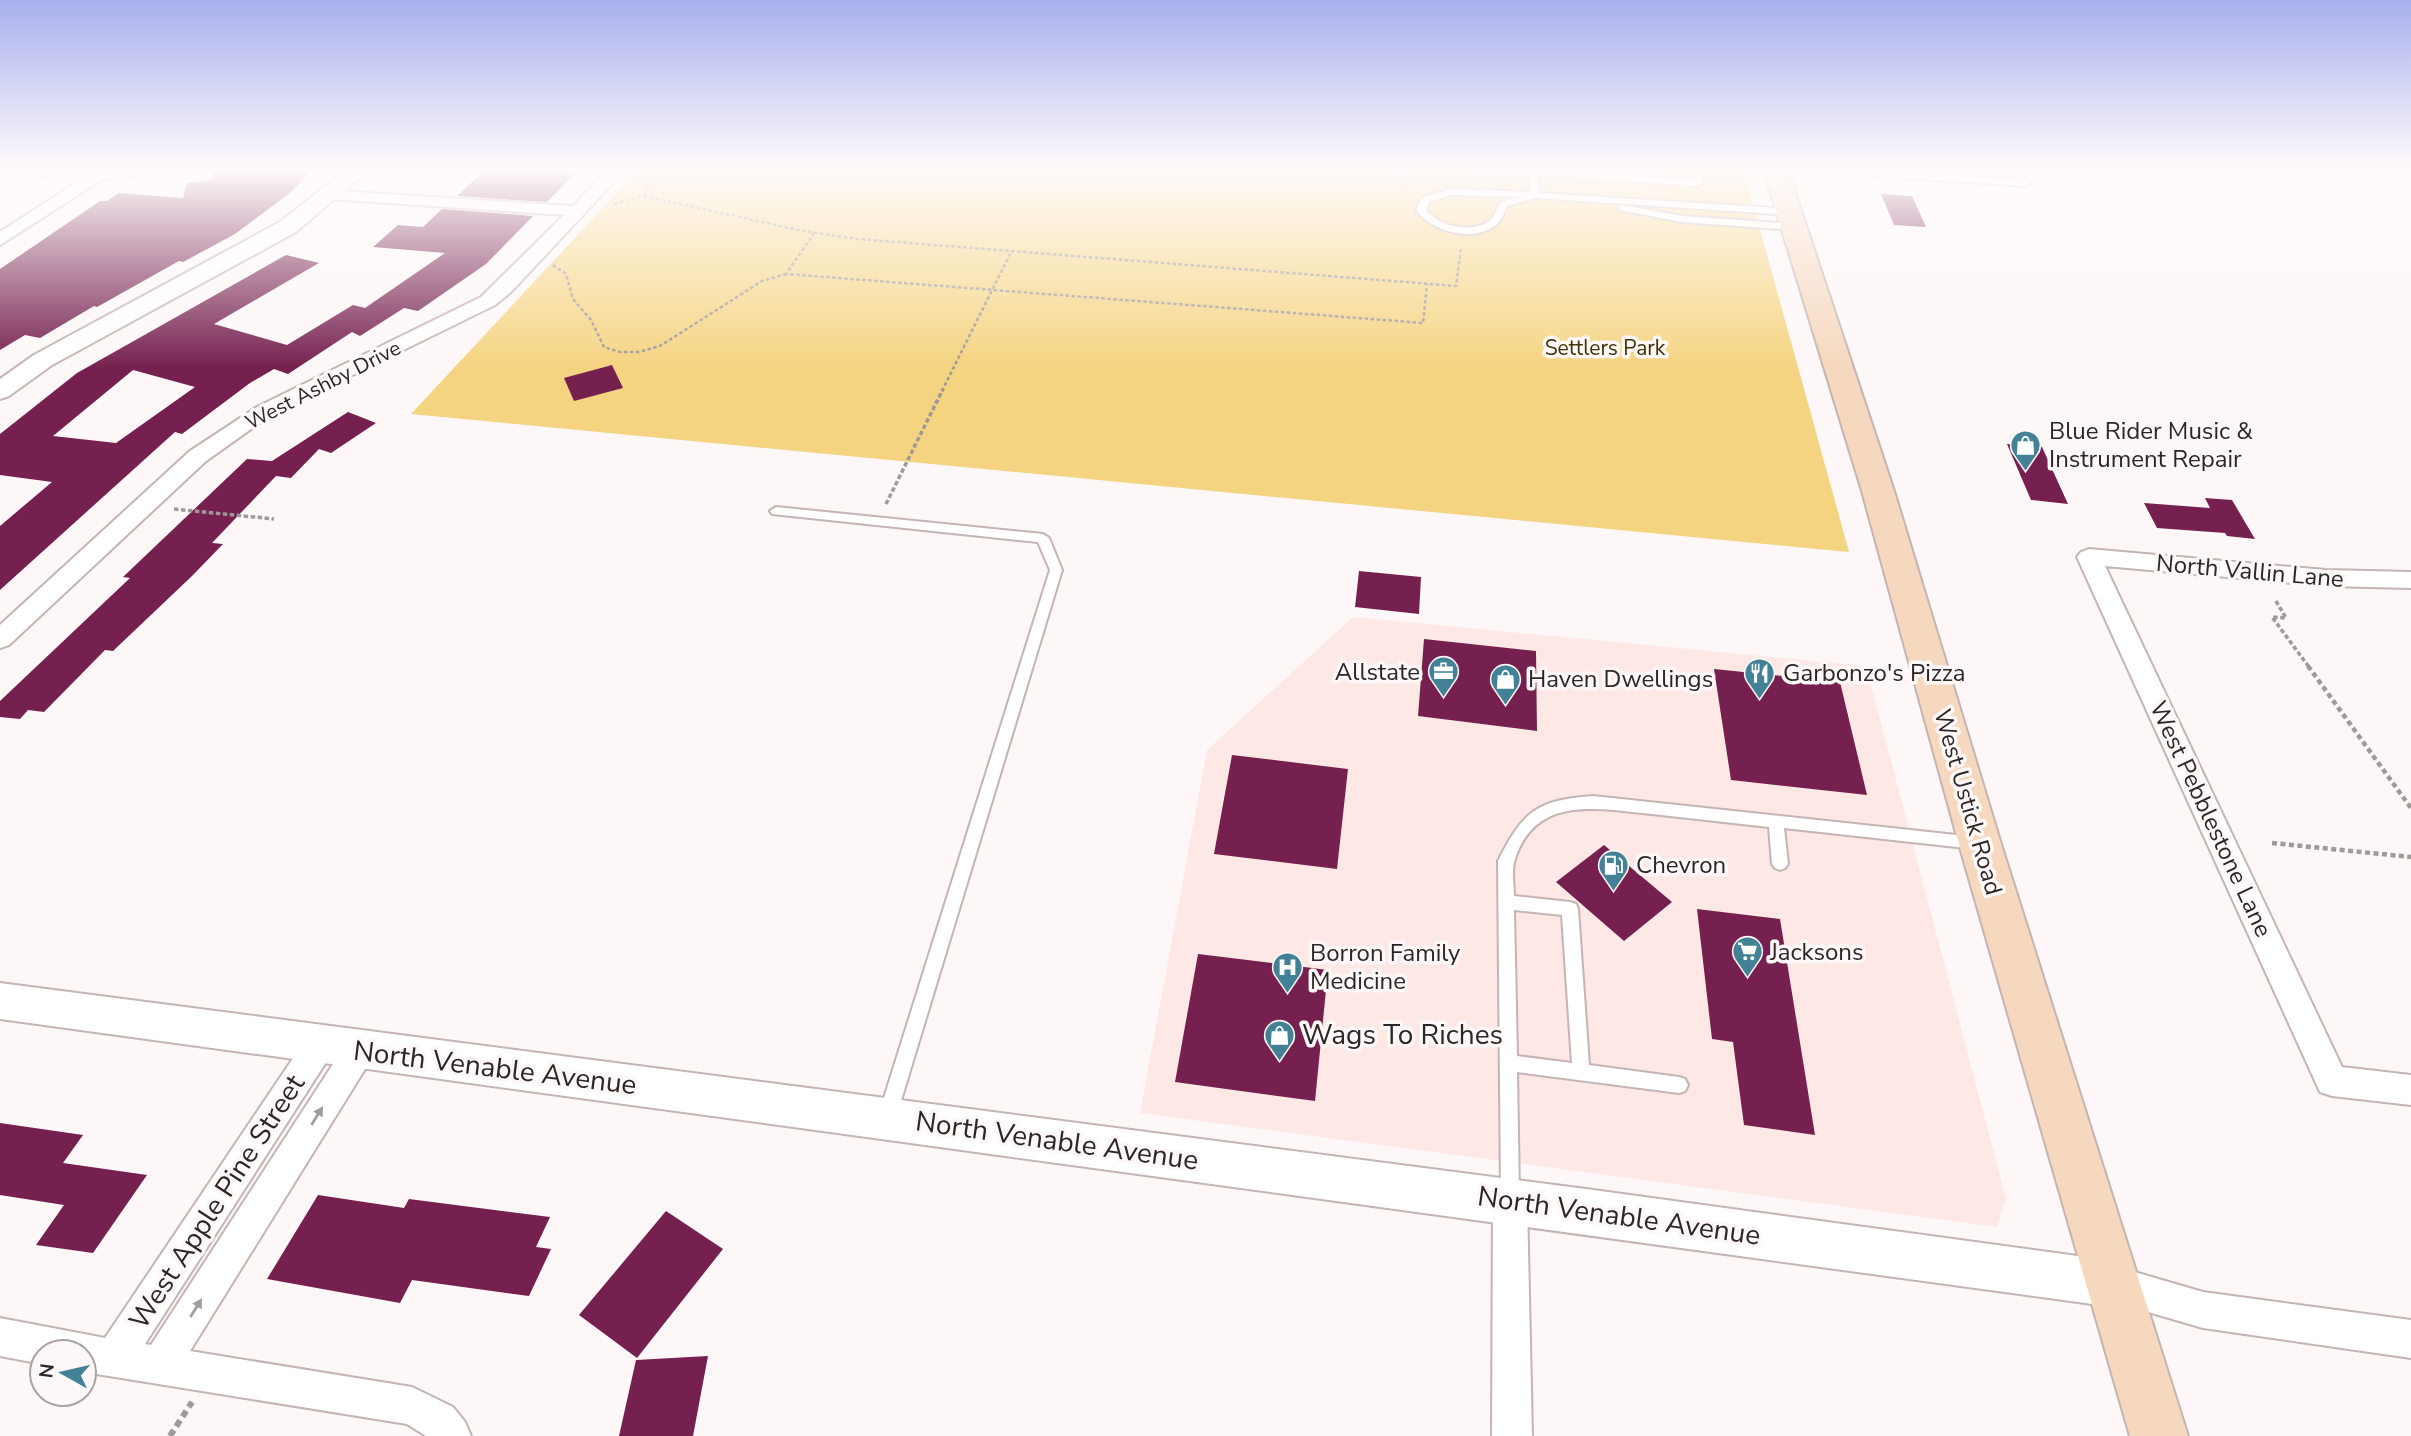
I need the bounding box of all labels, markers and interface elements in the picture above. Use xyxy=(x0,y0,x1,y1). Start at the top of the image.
street label: West Ashby Drive xyxy=(240,334,406,436)
park label: Settlers Park xyxy=(1545,334,1666,362)
place label: Blue Rider Music & Instrument Repair xyxy=(2049,415,2253,475)
shop icon: Blue Rider Music & Instrument Repair xyxy=(2009,428,2043,472)
street label: North Vallin Lane xyxy=(2155,547,2345,595)
office icon: Allstate xyxy=(1426,655,1460,699)
place label: Allstate xyxy=(1335,656,1420,688)
restaurant icon: Garbonzo's Pizza xyxy=(1743,656,1777,700)
place label: Garbonzo's Pizza xyxy=(1783,657,1966,689)
shop icon: Haven Dwellings xyxy=(1488,662,1522,706)
place label: Haven Dwellings xyxy=(1528,663,1713,695)
street label: West Pebblestone Lane xyxy=(2142,696,2280,942)
street label: West Ustick Road xyxy=(1926,705,2010,899)
fuel station icon: Chevron xyxy=(1596,848,1630,892)
place label: Chevron xyxy=(1636,849,1726,881)
supermarket icon: Jacksons xyxy=(1730,935,1764,979)
place label: Jacksons xyxy=(1769,936,1863,968)
place label: Borron Family Medicine xyxy=(1310,937,1461,997)
hospital icon: Borron Family Medicine xyxy=(1270,950,1304,994)
place label: Wags To Riches xyxy=(1302,1016,1503,1054)
shop icon: Wags To Riches xyxy=(1262,1018,1296,1062)
street label: North Venable Avenue xyxy=(351,1032,639,1104)
street label: West Apple Pine Street xyxy=(120,1067,314,1337)
street label: North Venable Avenue xyxy=(913,1102,1201,1180)
one-way arrow xyxy=(311,1106,324,1125)
street label: North Venable Avenue xyxy=(1475,1177,1763,1255)
one-way arrow xyxy=(189,1299,202,1318)
north arrow xyxy=(28,1338,98,1408)
text: N xyxy=(33,1362,61,1380)

